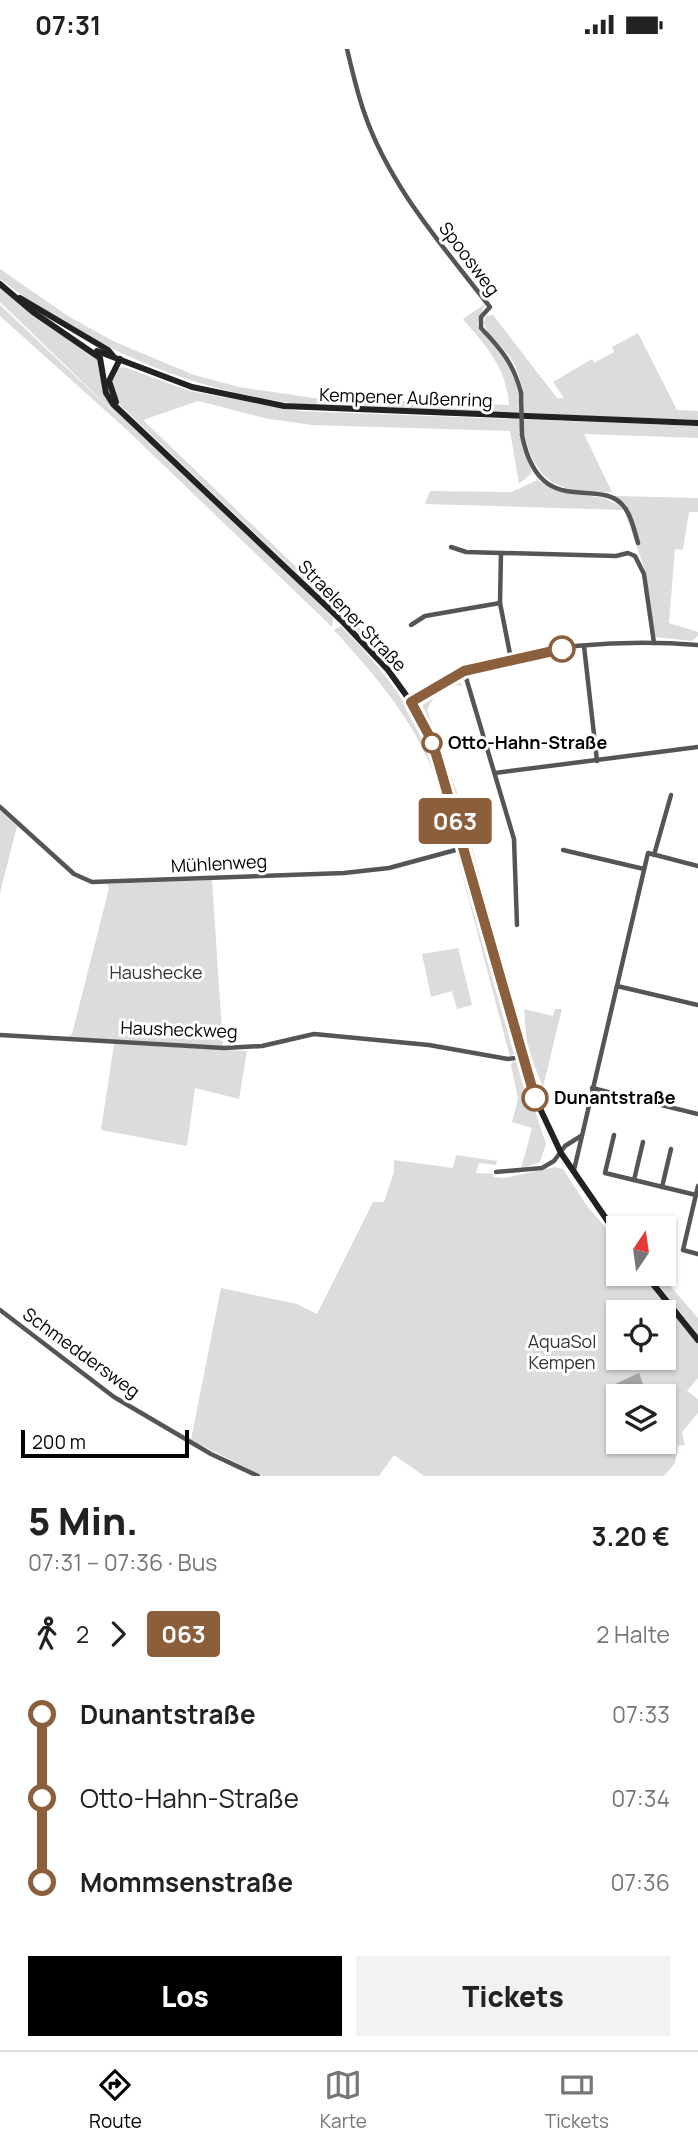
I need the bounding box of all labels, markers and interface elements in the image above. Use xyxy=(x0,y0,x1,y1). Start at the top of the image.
text: 07:31 xyxy=(35,7,101,43)
street label: Spoosweg xyxy=(434,217,505,300)
street label: Kempener Außenring xyxy=(319,382,493,412)
street label: Straelener Straße xyxy=(293,554,412,676)
unlabelled marker xyxy=(549,636,575,662)
place label: Otto-Hahn-Straße xyxy=(448,730,607,754)
marker: Otto-Hahn-Straße xyxy=(422,733,442,753)
line badge: 063 xyxy=(415,798,495,844)
text: 063 xyxy=(433,804,477,837)
street label: Mühlenweg xyxy=(170,848,268,878)
park label: Haushecke xyxy=(110,960,202,984)
street label: Hausheckweg xyxy=(120,1015,238,1043)
marker: Dunantstraße xyxy=(522,1085,548,1111)
place label: Dunantstraße xyxy=(554,1085,676,1109)
north arrow xyxy=(606,1216,676,1286)
map controls xyxy=(606,1216,676,1454)
button: locate xyxy=(606,1300,676,1370)
street label: Schmeddersweg xyxy=(18,1302,145,1403)
park label: AquaSol Kempen xyxy=(528,1329,596,1374)
button: layers xyxy=(606,1384,676,1454)
scale bar xyxy=(21,1427,189,1459)
text: 200 m xyxy=(32,1429,86,1455)
text: 5 Min. xyxy=(28,1494,138,1546)
text: 3.20 € xyxy=(591,1518,670,1554)
text: 07:31 – 07:36 · Bus xyxy=(28,1546,217,1578)
icon: walk xyxy=(28,1615,66,1653)
icon: forward xyxy=(99,1615,137,1653)
text: 063 xyxy=(161,1617,206,1650)
text: 2 xyxy=(76,1618,89,1650)
text: 2 Halte xyxy=(596,1618,670,1650)
text: Dunantstraße xyxy=(80,1696,256,1732)
text: 07:33 xyxy=(612,1698,670,1730)
text: Otto-Hahn-Straße xyxy=(80,1780,299,1816)
text: 07:34 xyxy=(611,1782,670,1814)
text: Mommsenstraße xyxy=(80,1864,293,1900)
text: 07:36 xyxy=(611,1866,670,1898)
button: Los xyxy=(28,1956,342,2036)
button: Tickets xyxy=(356,1956,670,2036)
tab: Route xyxy=(89,2066,142,2134)
tab: Karte xyxy=(320,2066,367,2134)
tab: Tickets xyxy=(545,2066,609,2134)

